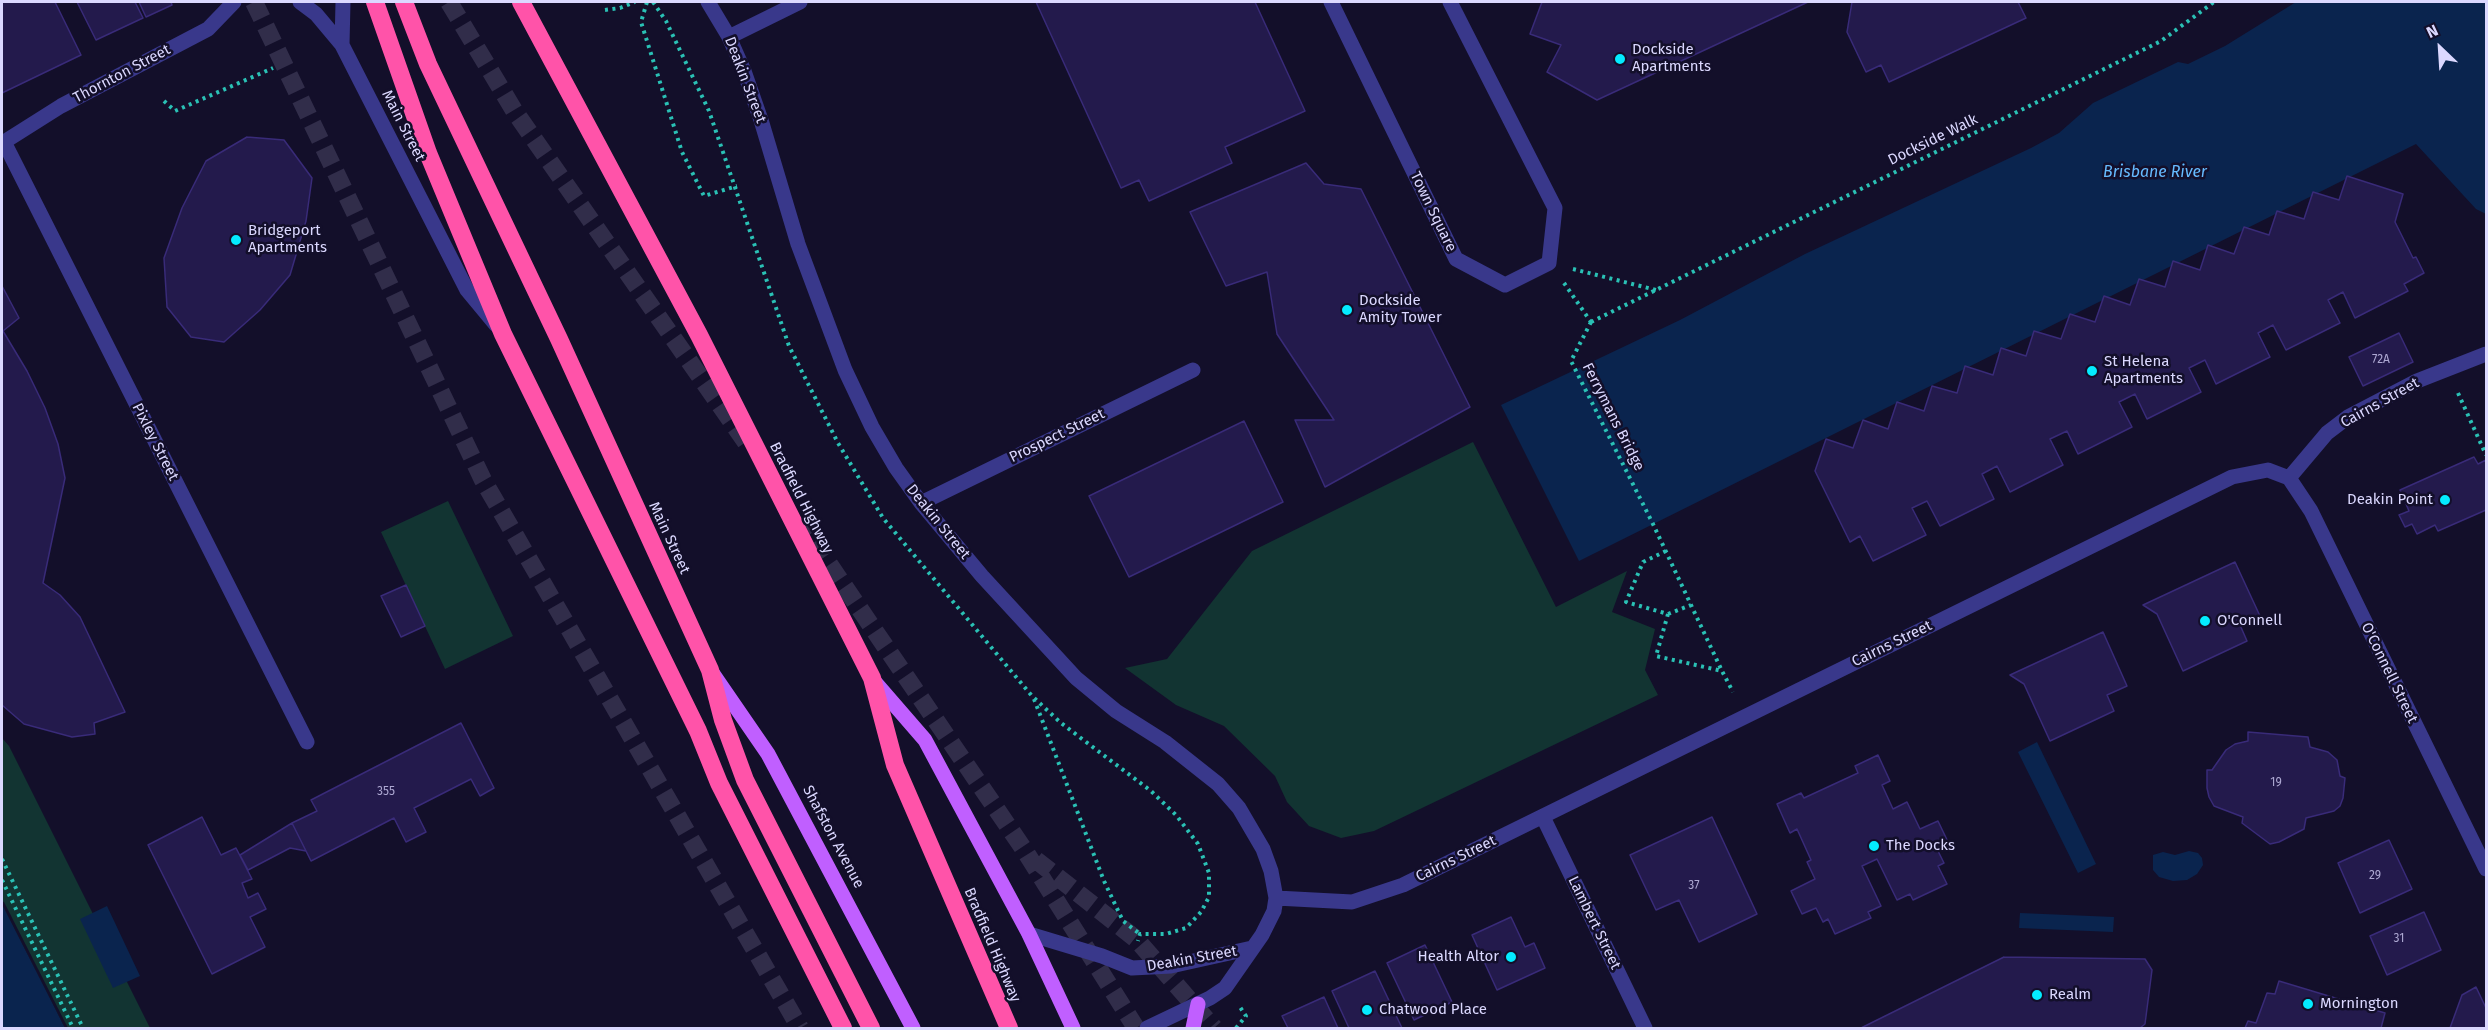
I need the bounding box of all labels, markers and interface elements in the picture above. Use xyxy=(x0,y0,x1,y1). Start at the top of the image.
north arrow xyxy=(2410,18,2470,78)
text: N xyxy=(2423,20,2441,42)
street label: Deakin Street xyxy=(720,34,770,126)
street label: Thornton Street xyxy=(70,41,174,107)
place label: Dockside Apartments xyxy=(1632,41,1711,76)
marker: Dockside Apartments xyxy=(1613,52,1627,66)
street label: Main Street xyxy=(377,87,429,165)
street label: Dockside Walk xyxy=(1885,111,1981,169)
water label: Brisbane River xyxy=(2103,163,2207,183)
street label: Town Square xyxy=(1406,169,1460,255)
place label: Bridgeport Apartments xyxy=(248,222,327,257)
marker: Bridgeport Apartments xyxy=(229,233,243,247)
place label: Dockside Amity Tower xyxy=(1359,292,1442,327)
marker: Dockside Amity Tower xyxy=(1340,303,1354,317)
place label: St Helena Apartments xyxy=(2104,353,2183,388)
house number: 72A xyxy=(2372,353,2390,367)
street label: Ferrymans Bridge xyxy=(1578,360,1648,474)
marker: St Helena Apartments xyxy=(2085,364,2099,378)
street label: Cairns Street xyxy=(2338,374,2422,432)
street label: Pixley Street xyxy=(128,400,182,484)
street label: Prospect Street xyxy=(1006,405,1108,467)
street label: Bradfield Highway xyxy=(765,439,837,557)
street label: Deakin Street xyxy=(902,481,974,563)
place label: Deakin Point xyxy=(2347,491,2433,509)
marker: Deakin Point xyxy=(2438,493,2452,507)
street label: Main Street xyxy=(644,499,694,577)
place label: O'Connell xyxy=(2217,612,2282,630)
marker: O'Connell xyxy=(2198,614,2212,628)
street label: Cairns Street xyxy=(1849,617,1935,671)
street label: O'Connell Street xyxy=(2357,620,2421,726)
house number: 19 xyxy=(2270,776,2282,790)
street label: Shafston Avenue xyxy=(798,783,868,891)
house number: 355 xyxy=(377,785,395,799)
street label: Cairns Street xyxy=(1413,832,1499,886)
place label: The Docks xyxy=(1886,837,1955,855)
marker: The Docks xyxy=(1867,839,1881,853)
house number: 29 xyxy=(2369,869,2381,883)
street label: Lambert Street xyxy=(1564,874,1624,972)
house number: 37 xyxy=(1688,879,1700,893)
street label: Bradfield Highway xyxy=(960,885,1024,1005)
house number: 31 xyxy=(2394,932,2404,946)
street label: Deakin Street xyxy=(1146,942,1238,976)
place label: Health Altor xyxy=(1417,948,1499,966)
marker: Health Altor xyxy=(1504,950,1518,964)
place label: Realm xyxy=(2049,986,2091,1004)
marker: Realm xyxy=(2030,988,2044,1002)
place label: Mornington xyxy=(2320,995,2399,1013)
marker: Mornington xyxy=(2301,997,2315,1011)
place label: Chatwood Place xyxy=(1379,1001,1487,1019)
marker: Chatwood Place xyxy=(1360,1003,1374,1017)

